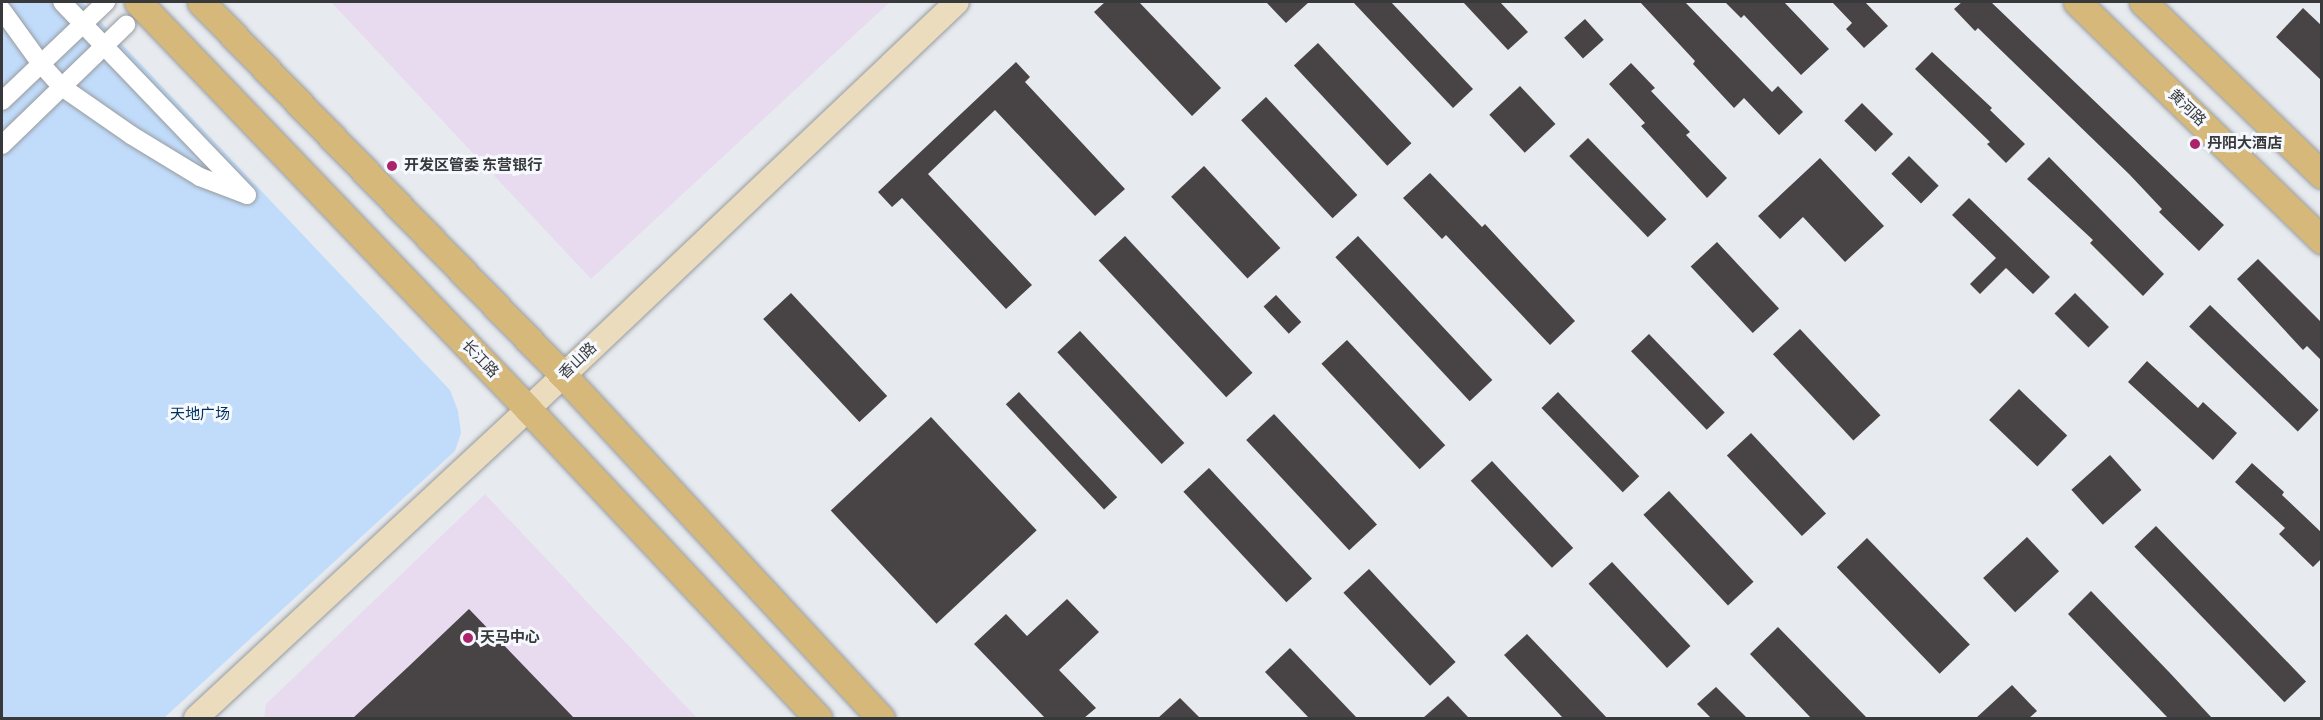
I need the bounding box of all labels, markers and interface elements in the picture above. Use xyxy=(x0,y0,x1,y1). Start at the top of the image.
street label: 黄河路 xyxy=(2165,86,2209,130)
place label: 丹阳大酒店 xyxy=(2207,135,2282,153)
marker: 丹阳大酒店 xyxy=(2188,137,2202,151)
place label: 开发区管委 东营银行 xyxy=(404,157,542,175)
marker: 开发区管委 东营银行 xyxy=(385,159,399,173)
street label: 长江路 xyxy=(458,337,502,381)
street label: 香山路 xyxy=(556,339,600,383)
park label: 天地广场 xyxy=(170,406,230,424)
place label: 天马中心 xyxy=(480,629,540,647)
marker: 天马中心 xyxy=(461,631,475,645)

